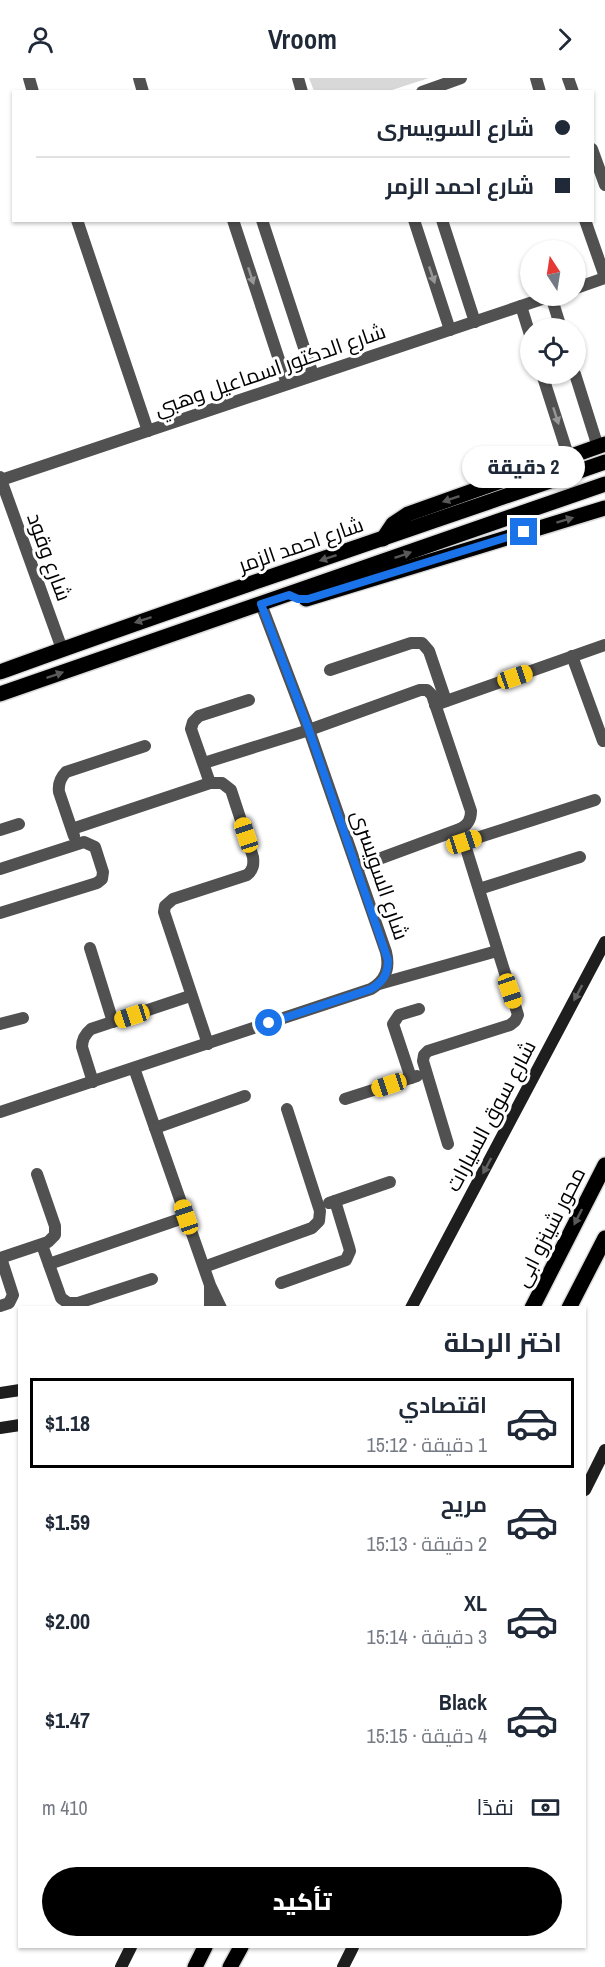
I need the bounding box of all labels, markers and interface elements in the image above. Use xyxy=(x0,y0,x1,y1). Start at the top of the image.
text: Vroom xyxy=(268,21,337,57)
icon: person xyxy=(24,23,57,56)
icon: forward xyxy=(548,23,581,56)
text: شارع السويسرى xyxy=(377,113,534,143)
text: شارع احمد الزمر xyxy=(386,171,534,201)
north arrow xyxy=(520,240,586,306)
map controls xyxy=(520,240,586,384)
one-way arrow xyxy=(428,266,437,284)
one-way arrow xyxy=(247,267,256,285)
street label: شارع الدكتور اسماعيل وهبي xyxy=(150,316,390,425)
button: locate xyxy=(520,318,586,384)
one-way arrow xyxy=(552,407,561,425)
callout: 2 دقيقة xyxy=(462,445,586,487)
text: 2 دقيقة xyxy=(488,453,559,480)
one-way arrow xyxy=(442,494,460,504)
street label: شارع وقود xyxy=(20,509,79,605)
street label: شارع احمد الزمر xyxy=(233,510,367,580)
one-way arrow xyxy=(556,514,574,524)
route end xyxy=(510,518,537,545)
one-way arrow xyxy=(394,549,412,559)
one-way arrow xyxy=(319,554,337,563)
one-way arrow xyxy=(134,615,152,625)
car xyxy=(495,663,535,691)
one-way arrow xyxy=(46,669,64,679)
street label: شارع السويسرى xyxy=(345,806,416,944)
car xyxy=(232,815,260,855)
car xyxy=(444,828,484,856)
car xyxy=(496,971,524,1011)
one-way arrow xyxy=(573,985,583,1002)
car xyxy=(112,1002,152,1030)
route start xyxy=(255,1009,282,1036)
street label: شارع سوق السيارات xyxy=(438,1035,543,1197)
car xyxy=(369,1071,409,1099)
one-way arrow xyxy=(482,1158,492,1175)
street label: محور شينزو ابى xyxy=(507,1162,592,1292)
car xyxy=(172,1197,200,1237)
one-way arrow xyxy=(574,1208,584,1226)
text: اختر الرحلة xyxy=(444,1324,562,1360)
text: اقتصادي xyxy=(398,1390,487,1420)
icon: car xyxy=(505,1396,559,1450)
text: $1.18 xyxy=(45,1408,90,1438)
text: 1 دقيقة · 15:12 xyxy=(367,1431,487,1458)
text: مريح xyxy=(441,1489,487,1519)
icon: car xyxy=(505,1495,559,1549)
text: $1.59 xyxy=(45,1507,90,1537)
text: 2 دقيقة · 15:13 xyxy=(367,1530,487,1557)
text: XL xyxy=(464,1588,487,1618)
icon: car xyxy=(505,1594,559,1648)
text: $2.00 xyxy=(45,1606,90,1636)
text: 3 دقيقة · 15:14 xyxy=(367,1623,487,1650)
text: Black xyxy=(439,1687,487,1717)
icon: car xyxy=(505,1693,559,1747)
text: $1.47 xyxy=(45,1705,90,1735)
text: 4 دقيقة · 15:15 xyxy=(367,1722,487,1749)
icon: cash xyxy=(529,1791,562,1824)
text: نقدًا xyxy=(476,1792,514,1822)
text: 410 m xyxy=(42,1794,88,1821)
button: تأكيد xyxy=(42,1867,562,1936)

